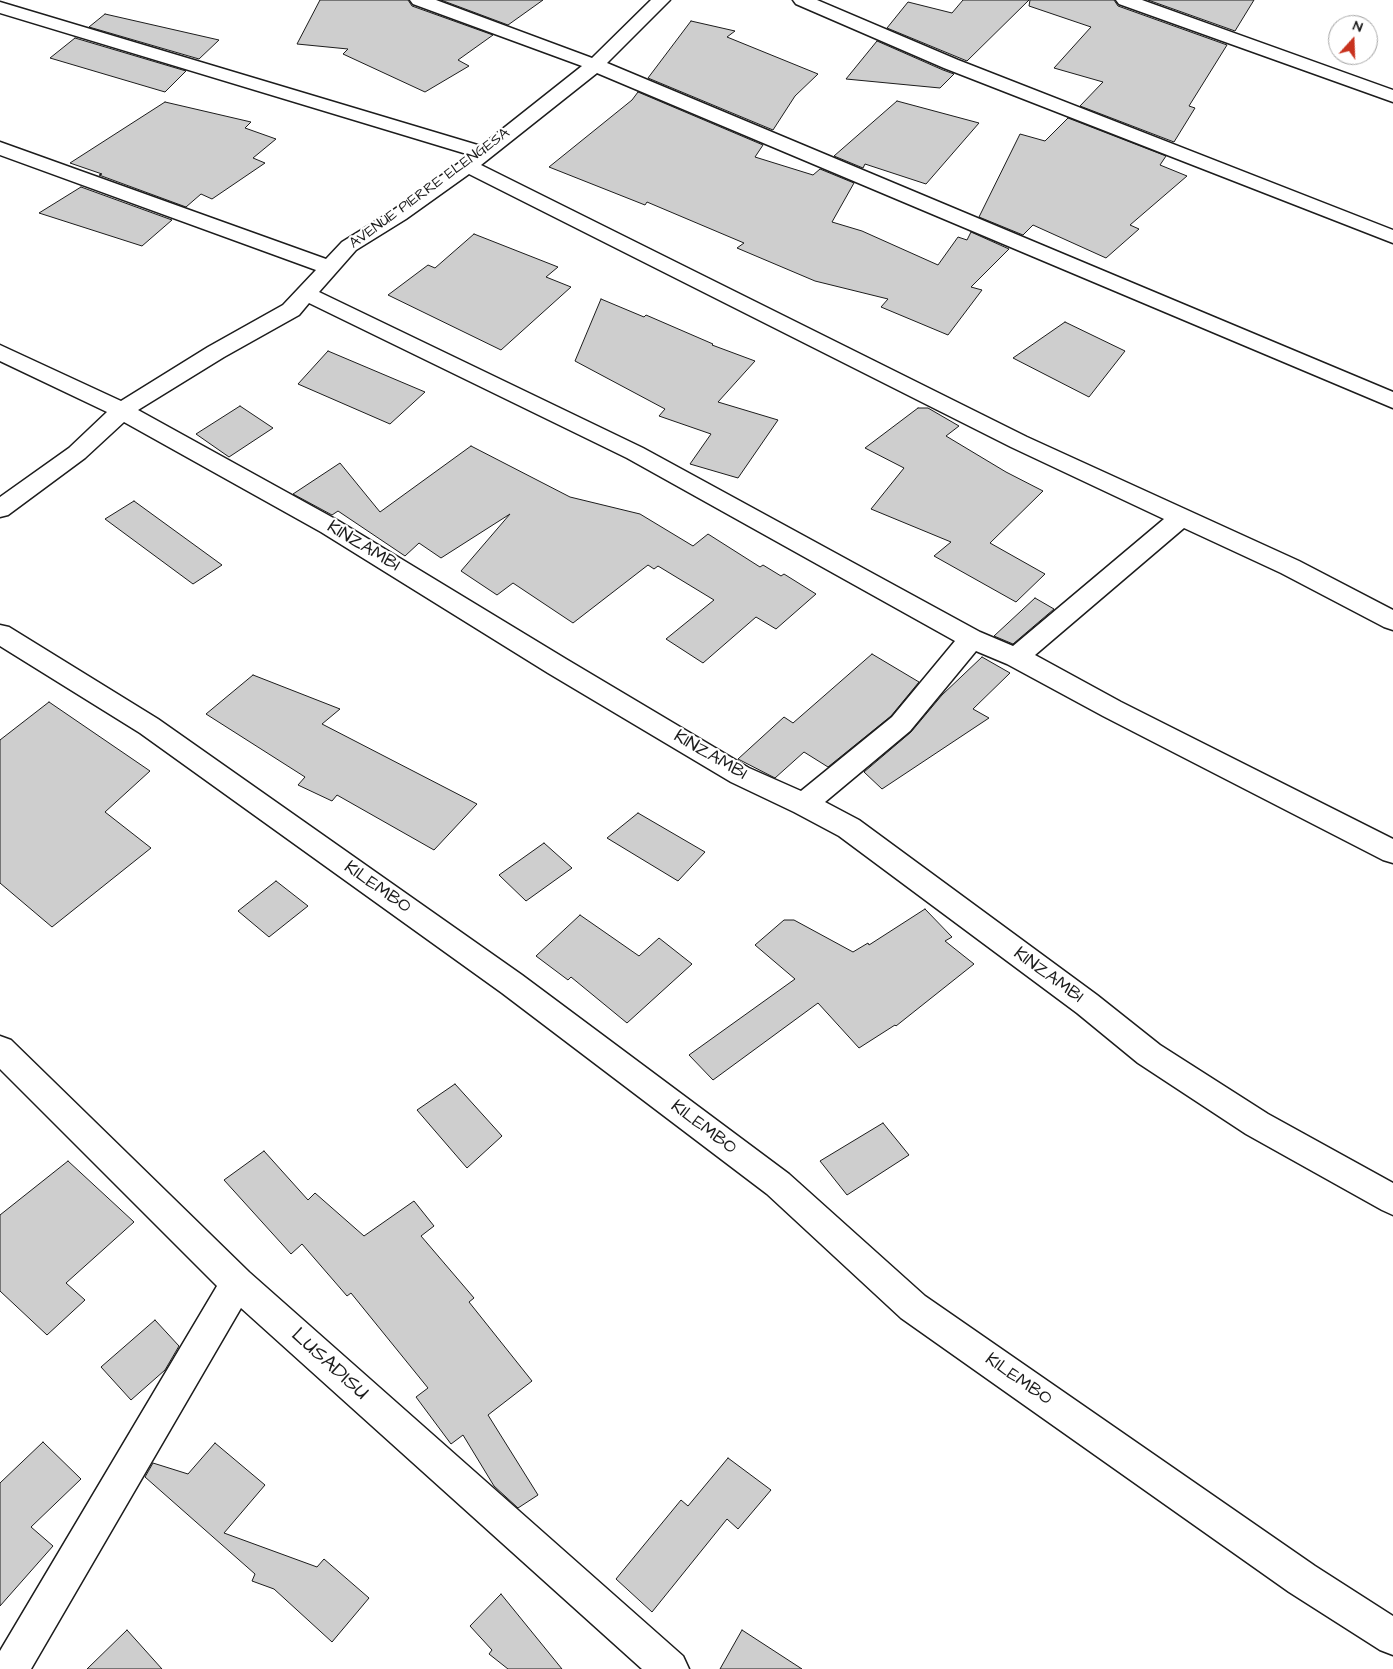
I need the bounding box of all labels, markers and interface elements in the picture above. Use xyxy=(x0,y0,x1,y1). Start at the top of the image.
north arrow xyxy=(1328,15,1378,65)
text: N xyxy=(1350,16,1365,38)
street label: AVENUE PIERRE ELENGESA xyxy=(346,125,514,253)
street label: KINZAMBI xyxy=(323,517,403,577)
street label: KINZAMBI xyxy=(670,726,750,786)
street label: KILEMBO xyxy=(339,857,415,919)
street label: KINZAMBI xyxy=(1009,943,1087,1009)
street label: KILEMBO xyxy=(666,1096,740,1160)
street label: LUSADISU xyxy=(285,1324,373,1406)
street label: KILEMBO xyxy=(980,1349,1056,1411)

